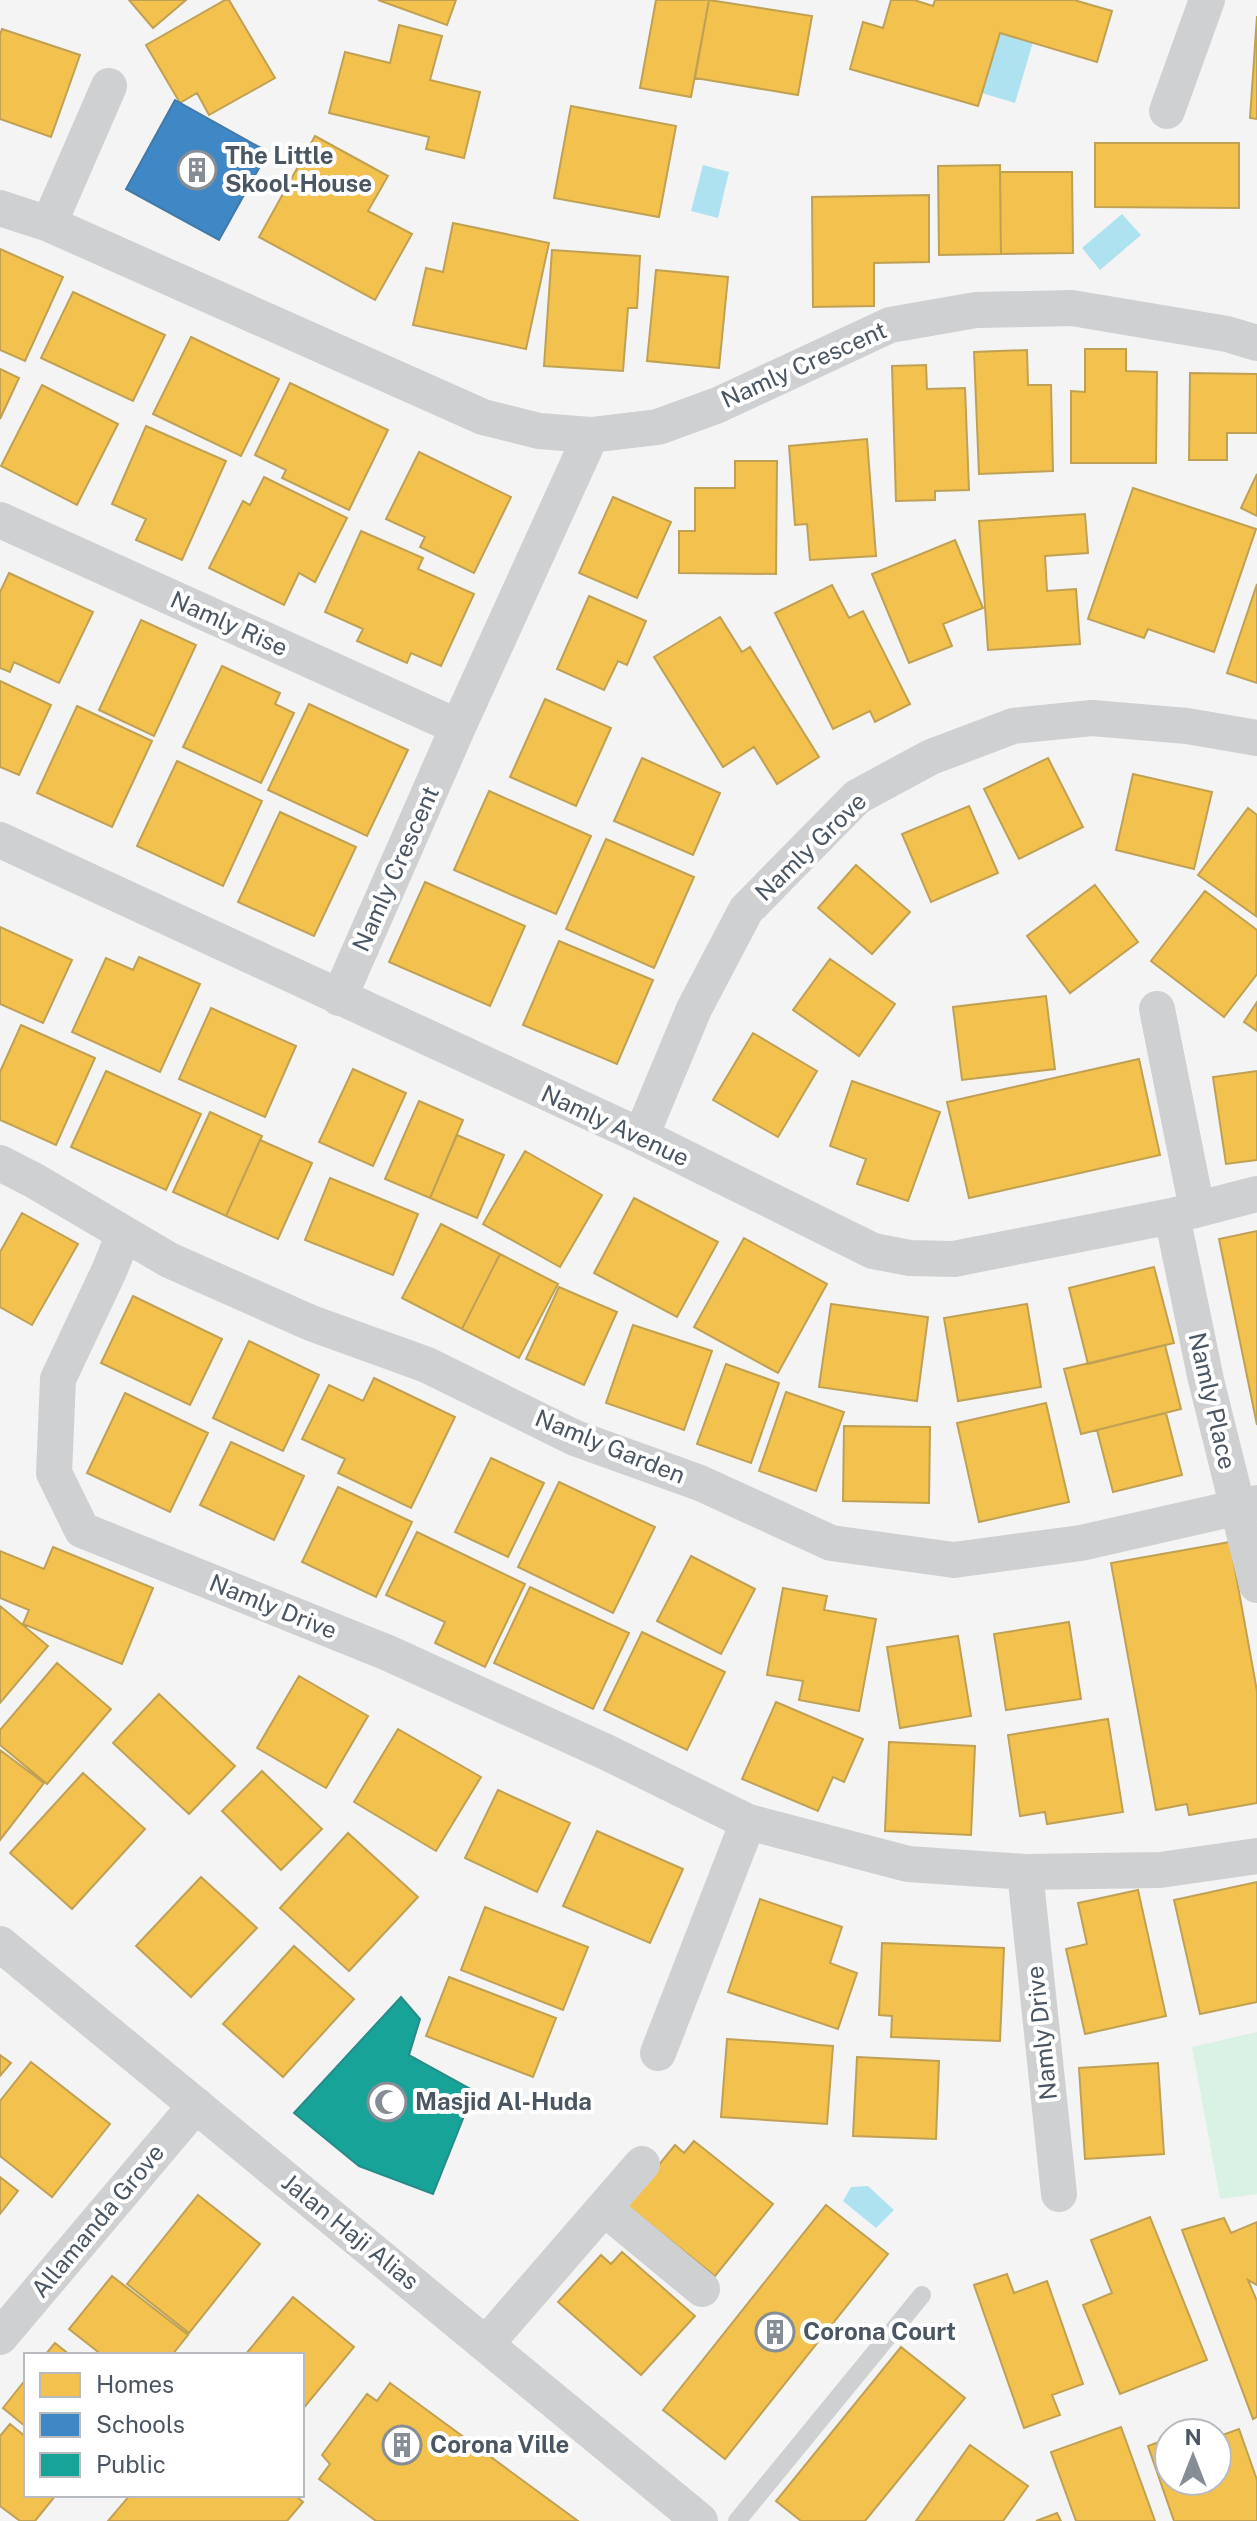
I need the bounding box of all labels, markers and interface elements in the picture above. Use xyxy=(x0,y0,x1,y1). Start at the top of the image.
place label: The Little Skool-House xyxy=(225,141,372,197)
building icon: The Little Skool-House xyxy=(176,149,218,191)
street label: Namly Crescent xyxy=(717,315,891,413)
street label: Namly Rise xyxy=(167,585,292,661)
street label: Namly Crescent xyxy=(346,782,444,956)
street label: Namly Grove xyxy=(749,787,871,906)
street label: Namly Avenue xyxy=(537,1079,694,1172)
street label: Namly Place xyxy=(1184,1330,1242,1472)
street label: Namly Garden xyxy=(531,1403,689,1489)
street label: Namly Drive xyxy=(206,1568,341,1644)
street label: Namly Drive xyxy=(1020,1965,1062,2102)
mosque icon: Masjid Al-Huda xyxy=(366,2081,408,2123)
place label: Masjid Al-Huda xyxy=(415,2087,592,2115)
street label: Allamanda Grove xyxy=(25,2138,169,2303)
street label: Jalan Haji Alias xyxy=(277,2167,425,2295)
building icon: Corona Court xyxy=(754,2311,796,2353)
place label: Corona Court xyxy=(803,2317,956,2345)
legend xyxy=(24,2353,304,2497)
text: Homes xyxy=(96,2370,174,2398)
text: Schools xyxy=(96,2410,185,2438)
north arrow xyxy=(1153,2417,1233,2497)
building icon: Corona Ville xyxy=(381,2424,423,2466)
text: N xyxy=(1184,2424,1202,2450)
place label: Corona Ville xyxy=(430,2430,569,2458)
text: Public xyxy=(96,2450,166,2478)

